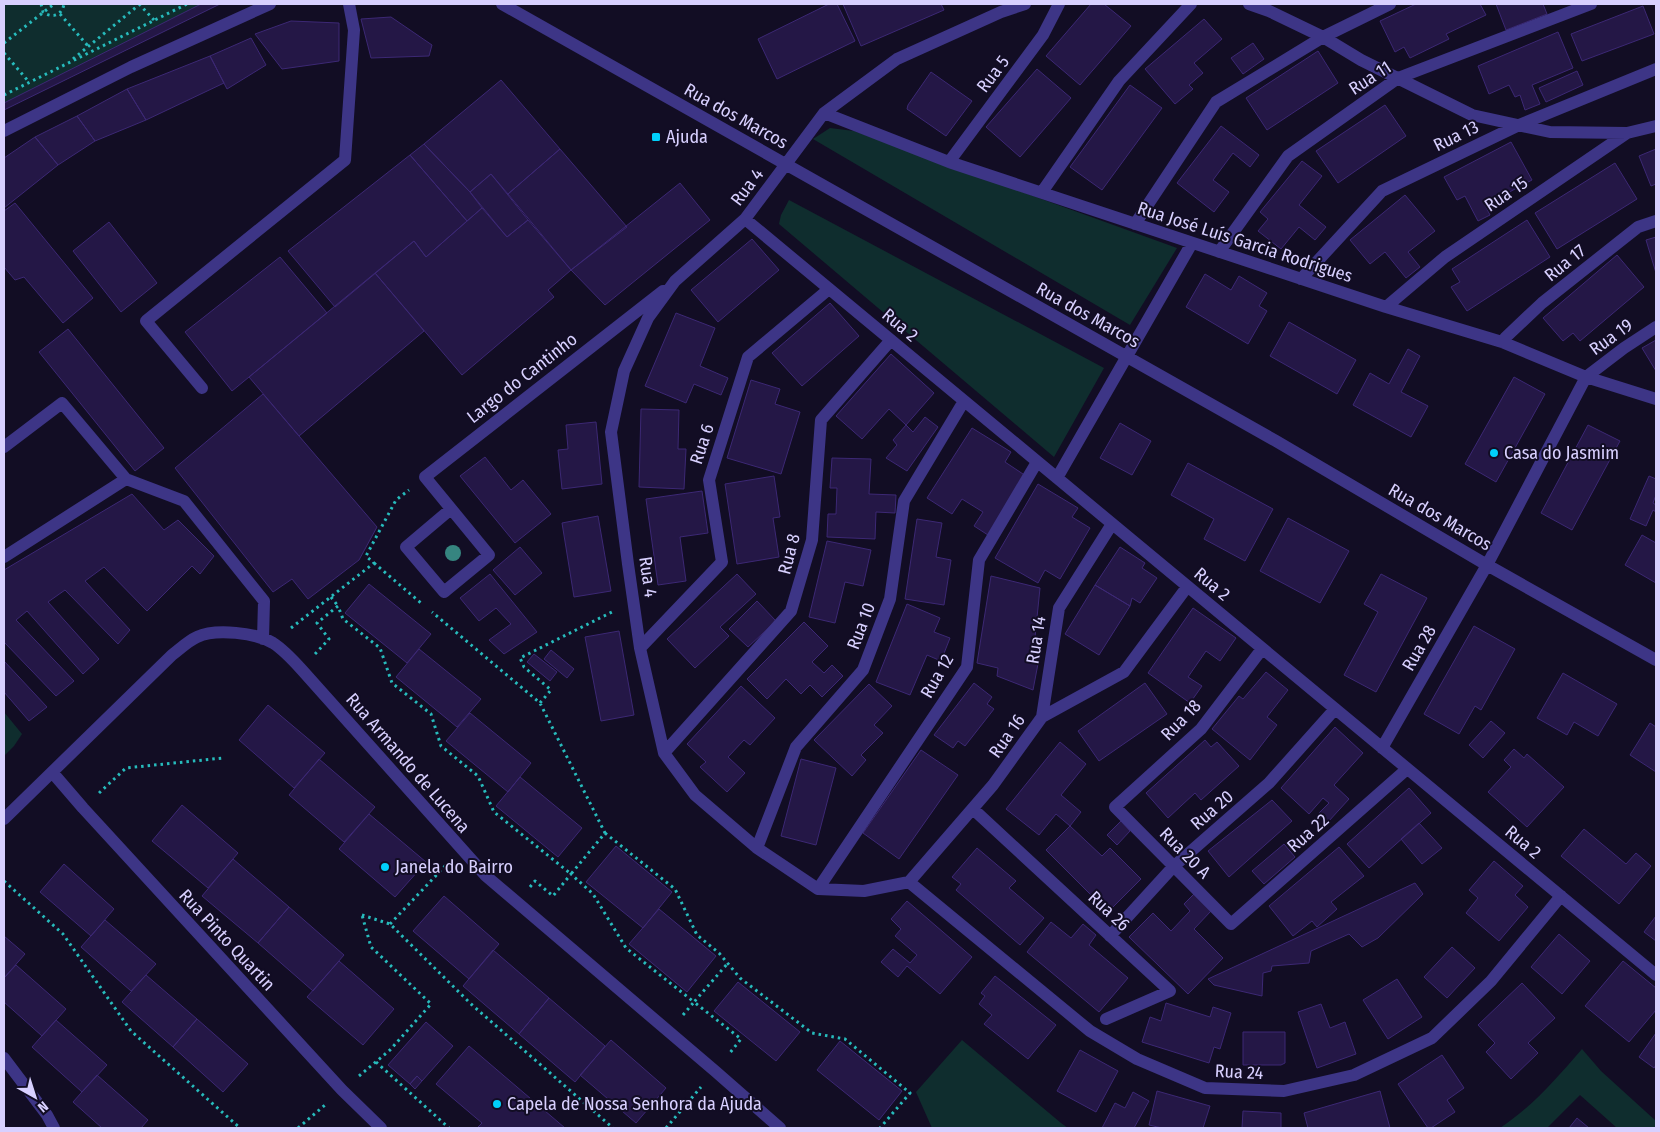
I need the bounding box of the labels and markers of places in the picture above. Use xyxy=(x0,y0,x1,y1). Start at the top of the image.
place label: Ajuda xyxy=(666,126,708,148)
marker: Ajuda xyxy=(650,131,662,143)
place label: Casa do Jasmim xyxy=(1504,442,1619,464)
marker: Casa do Jasmim xyxy=(1488,447,1500,459)
place label: Janela do Bairro xyxy=(395,856,513,878)
marker: Janela do Bairro xyxy=(379,861,391,873)
place label: Capela de Nossa Senhora da Ajuda xyxy=(507,1093,762,1115)
marker: Capela de Nossa Senhora da Ajuda xyxy=(491,1098,503,1110)

